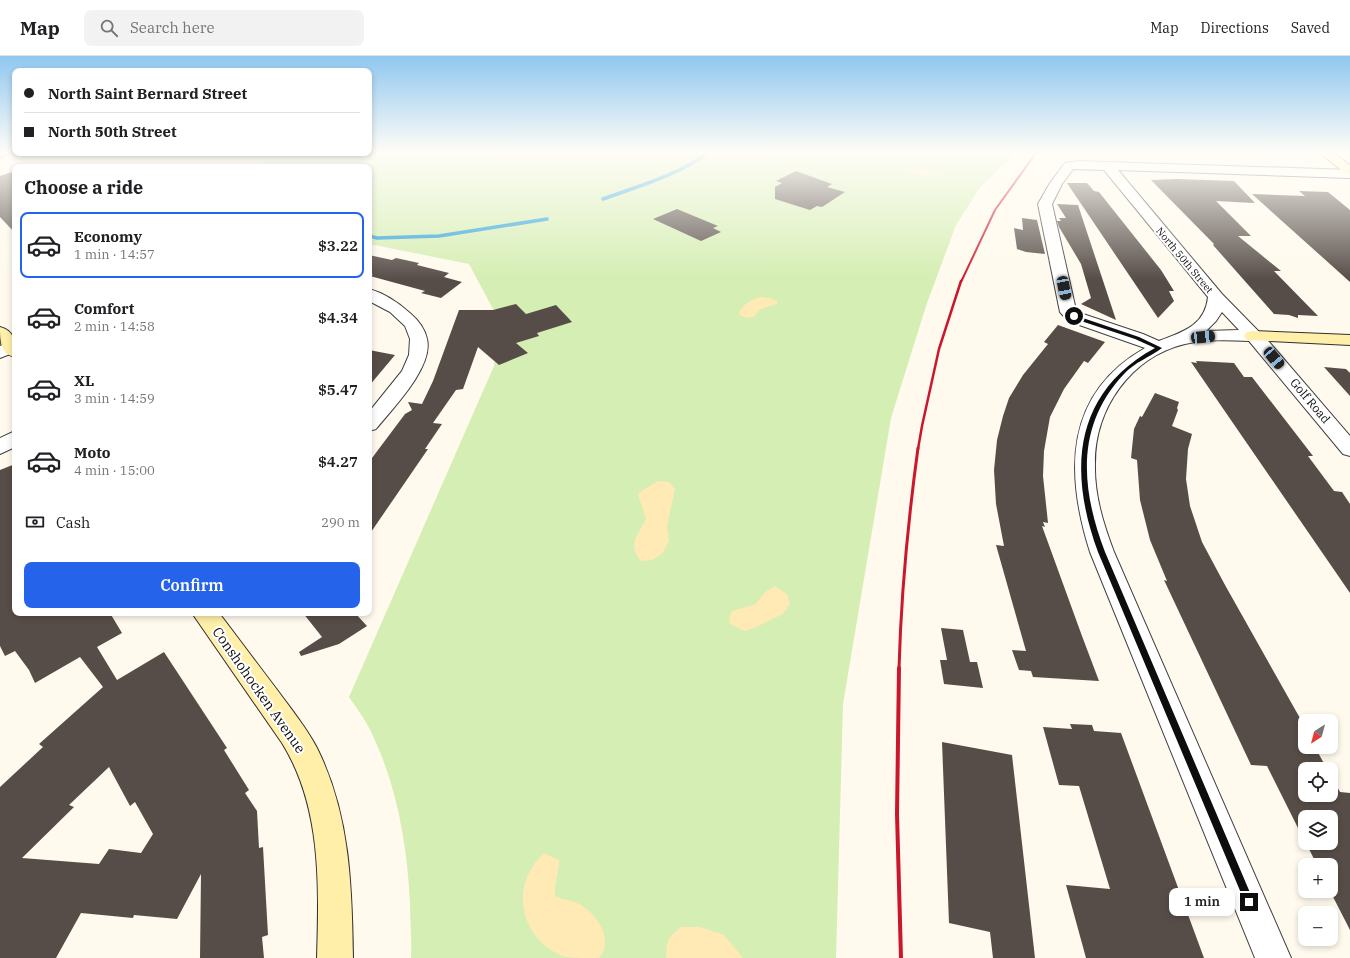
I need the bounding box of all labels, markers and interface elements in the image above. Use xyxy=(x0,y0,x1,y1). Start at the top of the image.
search box xyxy=(84,10,364,46)
text: Map xyxy=(20,16,60,40)
icon: search xyxy=(98,17,120,39)
text: Search here xyxy=(130,18,214,37)
text: Map xyxy=(1150,19,1179,37)
text: Directions xyxy=(1201,19,1269,37)
text: Saved xyxy=(1291,19,1330,37)
text: North Saint Bernard Street xyxy=(48,84,247,103)
text: North 50th Street xyxy=(48,122,177,141)
text: Choose a ride xyxy=(24,176,143,199)
street label: North 50th Street xyxy=(1153,225,1216,296)
icon: car xyxy=(26,227,62,263)
text: Economy xyxy=(74,227,142,246)
text: $3.22 xyxy=(318,236,358,255)
text: 1 min · 14:57 xyxy=(74,246,155,263)
car xyxy=(1056,275,1072,301)
icon: car xyxy=(26,299,62,335)
text: Comfort xyxy=(74,299,134,318)
route start xyxy=(1065,307,1083,325)
text: $4.34 xyxy=(318,308,358,327)
text: 2 min · 14:58 xyxy=(74,318,155,335)
car xyxy=(1191,330,1215,344)
car xyxy=(1262,345,1286,371)
icon: car xyxy=(26,371,62,407)
text: XL xyxy=(74,371,94,390)
street label: Golf Road xyxy=(1287,375,1334,426)
text: $5.47 xyxy=(318,380,358,399)
text: 3 min · 14:59 xyxy=(74,390,155,407)
icon: car xyxy=(26,443,62,479)
text: Moto xyxy=(74,443,111,462)
text: $4.27 xyxy=(318,452,358,471)
text: 4 min · 15:00 xyxy=(74,462,155,479)
icon: cash xyxy=(24,511,46,533)
text: Cash xyxy=(56,513,90,532)
text: 290 m xyxy=(321,514,360,531)
button: Confirm xyxy=(24,562,360,608)
street label: Conshohocken Avenue xyxy=(209,623,309,757)
north arrow xyxy=(1298,714,1338,754)
map controls xyxy=(1298,714,1338,946)
button: locate xyxy=(1298,762,1338,802)
button: layers xyxy=(1298,810,1338,850)
button: + xyxy=(1298,858,1338,898)
callout: 1 min xyxy=(1169,888,1235,916)
text: 1 min xyxy=(1184,893,1220,910)
route end xyxy=(1240,893,1258,911)
button: − xyxy=(1298,906,1338,946)

